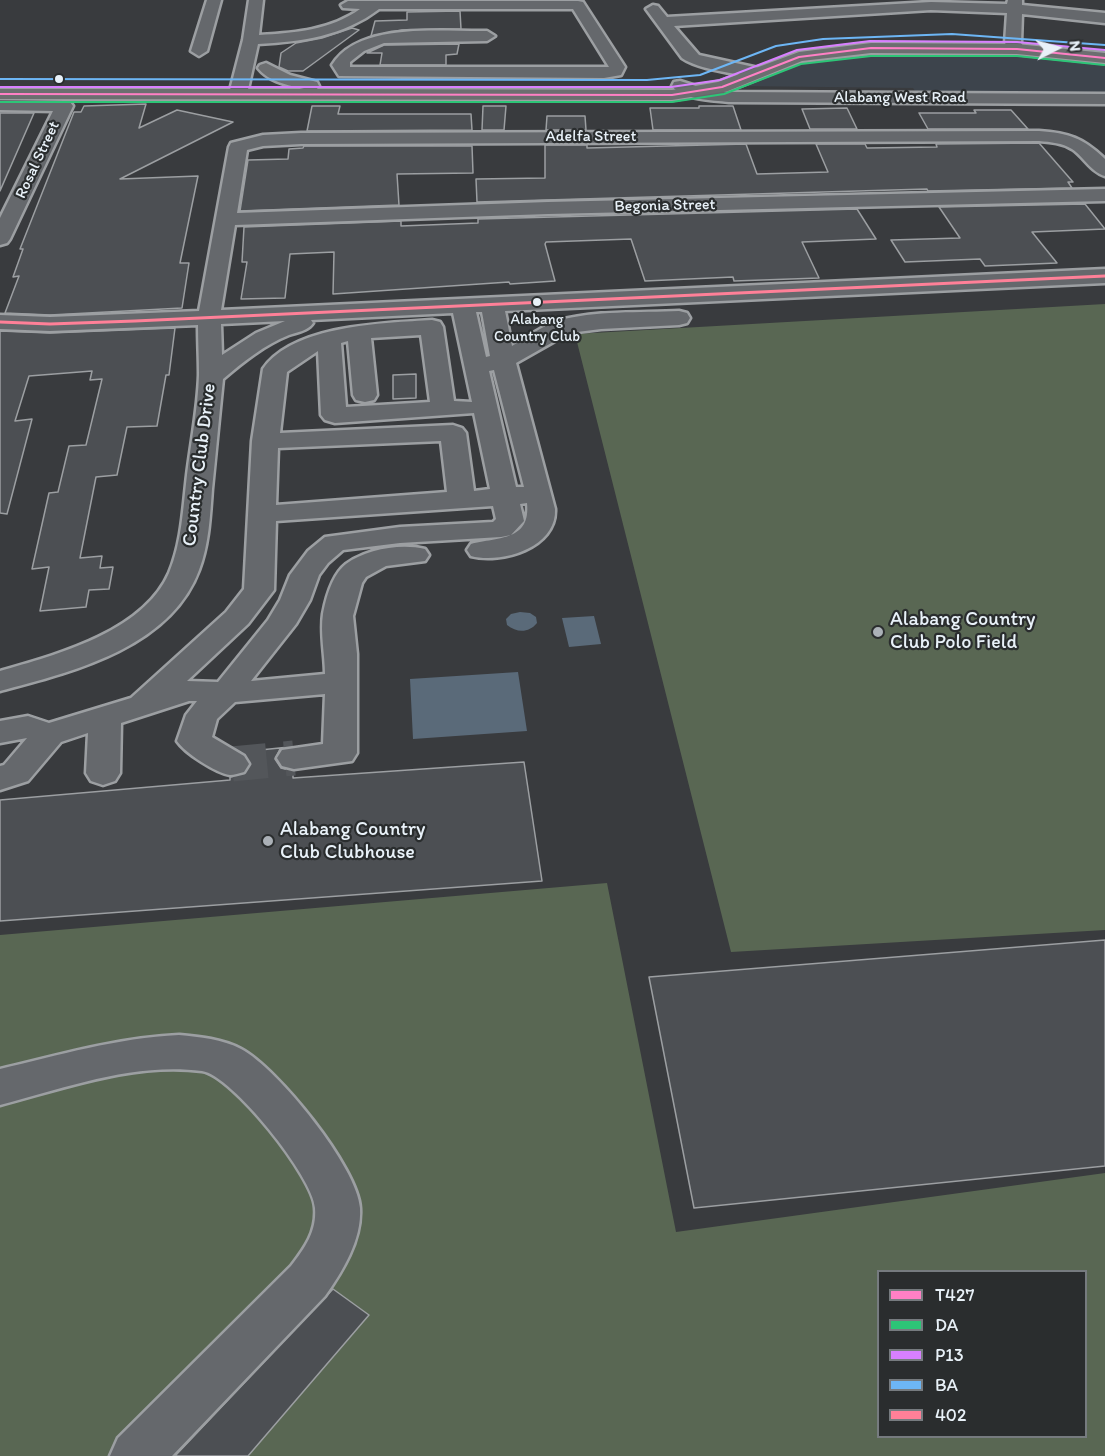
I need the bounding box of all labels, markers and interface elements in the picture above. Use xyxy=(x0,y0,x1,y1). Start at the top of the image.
north arrow xyxy=(1027,18,1087,78)
text: N xyxy=(1065,40,1085,52)
unlabelled marker xyxy=(53,73,65,85)
street label: Alabang West Road xyxy=(834,88,966,108)
street label: Rosal Street xyxy=(12,118,64,202)
street label: Adelfa Street xyxy=(546,127,636,147)
street label: Begonia Street xyxy=(614,196,716,216)
marker: Alabang Country Club xyxy=(531,296,543,308)
place label: Alabang Country Club xyxy=(494,311,580,346)
street label: Country Club Drive xyxy=(178,382,222,548)
place label: Alabang Country Club Polo Field xyxy=(890,608,1035,655)
marker: Alabang Country Club Polo Field xyxy=(871,625,885,639)
place label: Alabang Country Club Clubhouse xyxy=(280,818,425,865)
marker: Alabang Country Club Clubhouse xyxy=(261,834,275,848)
legend xyxy=(877,1270,1087,1438)
text: T427 xyxy=(935,1284,974,1306)
text: DA xyxy=(935,1314,958,1336)
text: P13 xyxy=(935,1344,963,1366)
text: BA xyxy=(935,1374,958,1396)
text: 402 xyxy=(935,1404,966,1426)

